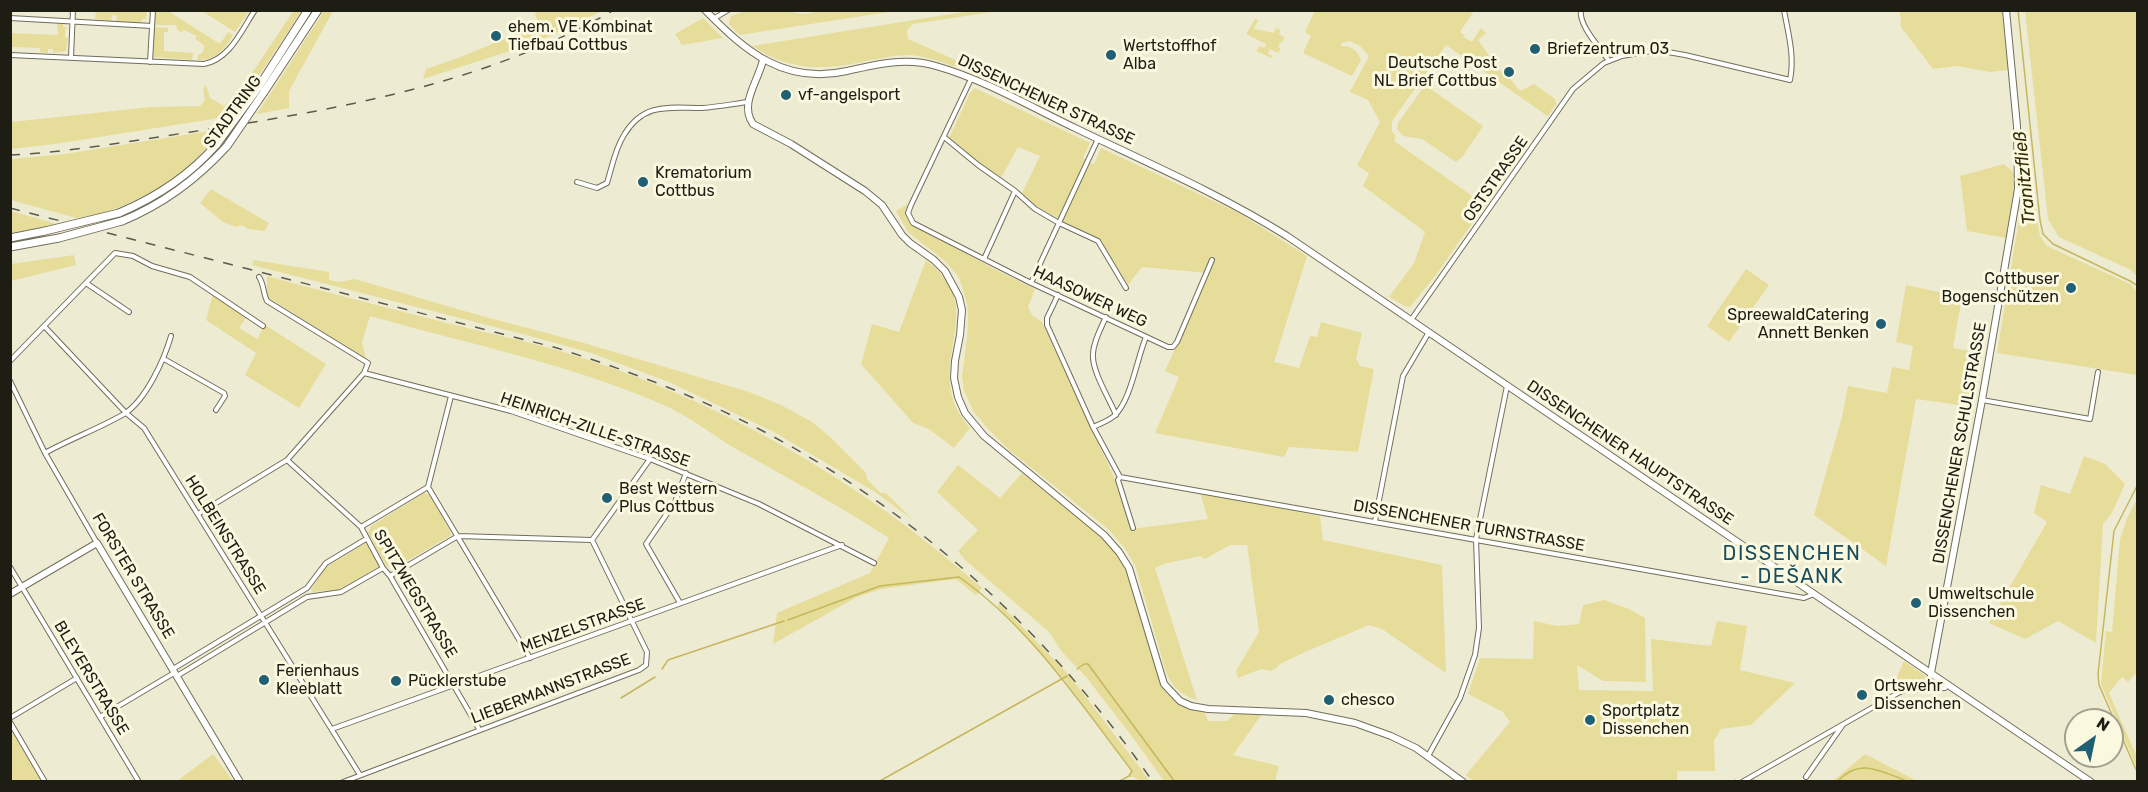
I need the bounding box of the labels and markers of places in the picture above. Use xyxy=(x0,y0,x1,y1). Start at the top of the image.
place label: ehem. VE Kombinat Tiefbau Cottbus xyxy=(508,17,653,55)
marker: ehem. VE Kombinat Tiefbau Cottbus xyxy=(489,29,503,43)
place label: Wertstoffhof Alba xyxy=(1123,36,1216,74)
place label: Briefzentrum 03 xyxy=(1547,39,1669,59)
marker: Briefzentrum 03 xyxy=(1528,42,1542,56)
marker: Wertstoffhof Alba xyxy=(1104,48,1118,62)
place label: Deutsche Post NL Brief Cottbus xyxy=(1374,53,1497,91)
marker: Deutsche Post NL Brief Cottbus xyxy=(1502,65,1516,79)
place label: vf-angelsport xyxy=(798,85,900,105)
marker: vf-angelsport xyxy=(779,88,793,102)
place label: Krematorium Cottbus xyxy=(655,163,752,201)
marker: Krematorium Cottbus xyxy=(636,175,650,189)
place label: Cottbuser Bogenschützen xyxy=(1942,269,2059,307)
marker: Cottbuser Bogenschützen xyxy=(2064,281,2078,295)
place label: SpreewaldCatering Annett Benken xyxy=(1727,305,1869,343)
marker: SpreewaldCatering Annett Benken xyxy=(1874,317,1888,331)
place label: Best Western Plus Cottbus xyxy=(619,479,718,517)
marker: Best Western Plus Cottbus xyxy=(600,491,614,505)
place label: Umweltschule Dissenchen xyxy=(1928,584,2034,622)
marker: Umweltschule Dissenchen xyxy=(1909,596,1923,610)
place label: Ferienhaus Kleeblatt xyxy=(276,661,359,699)
place label: Pücklerstube xyxy=(408,671,506,691)
marker: Ferienhaus Kleeblatt xyxy=(257,673,271,687)
marker: Pücklerstube xyxy=(389,674,403,688)
place label: Ortswehr Dissenchen xyxy=(1874,676,1961,714)
marker: Ortswehr Dissenchen xyxy=(1855,688,1869,702)
place label: chesco xyxy=(1341,690,1395,710)
marker: chesco xyxy=(1322,693,1336,707)
place label: Sportplatz Dissenchen xyxy=(1602,701,1689,739)
marker: Sportplatz Dissenchen xyxy=(1583,713,1597,727)

